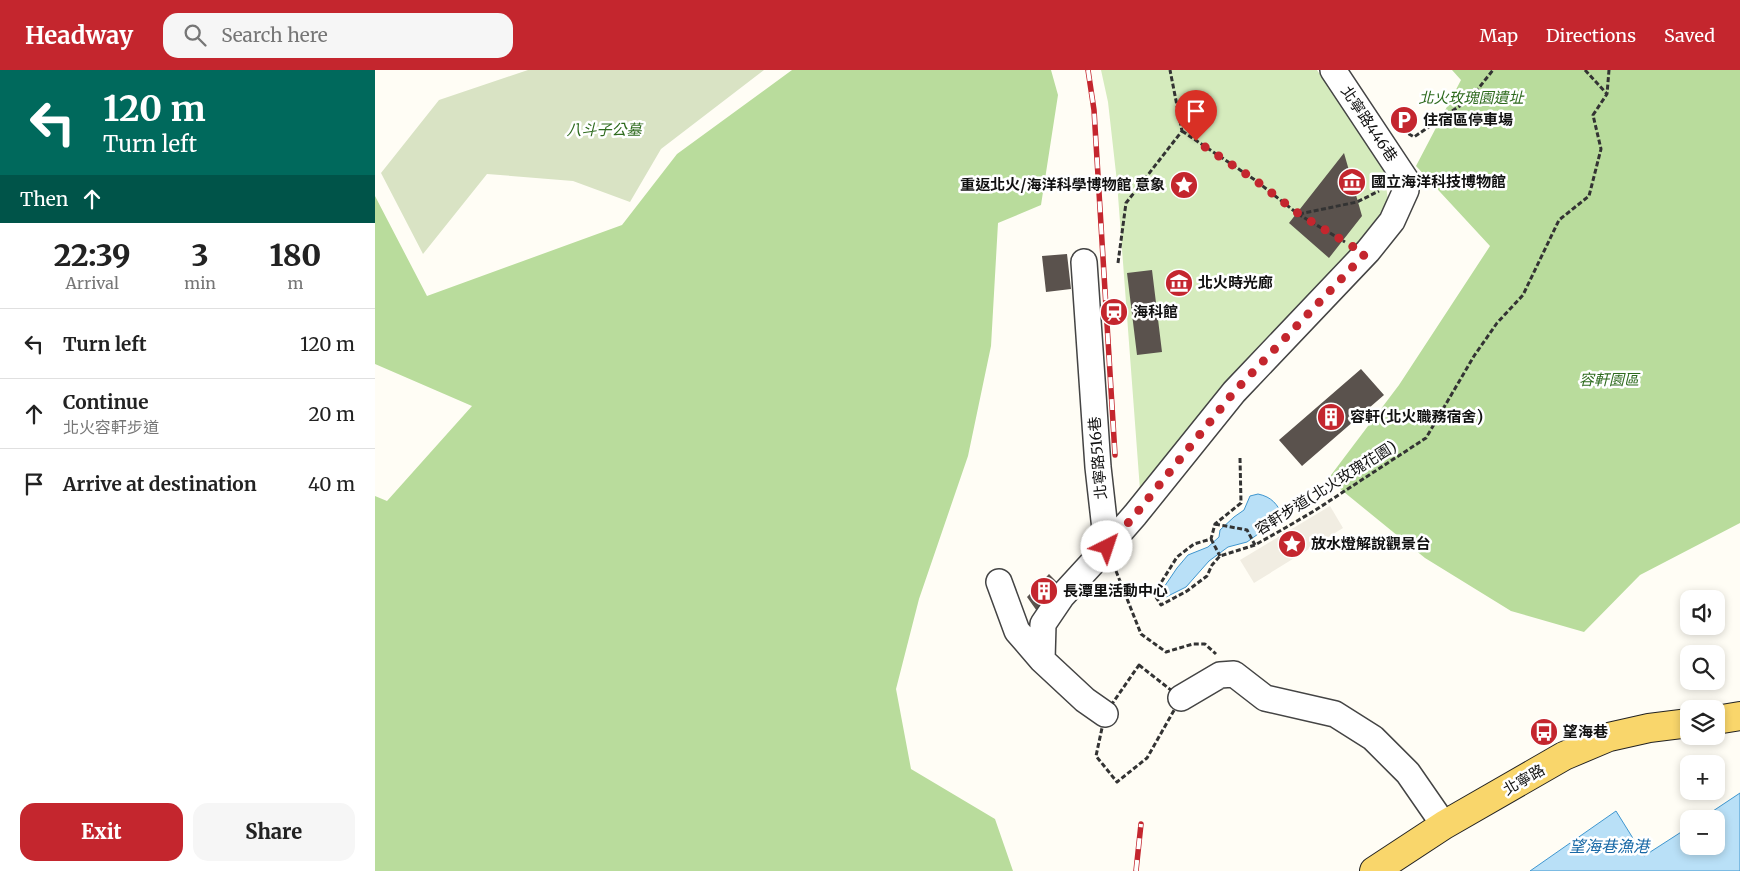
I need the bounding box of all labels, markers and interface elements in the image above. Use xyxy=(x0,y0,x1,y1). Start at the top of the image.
search box xyxy=(163,13,513,58)
text: Headway xyxy=(25,20,133,51)
icon: search xyxy=(181,21,209,49)
text: Search here xyxy=(221,23,328,47)
text: Map xyxy=(1480,24,1518,47)
text: Directions xyxy=(1546,24,1636,47)
text: Saved xyxy=(1664,24,1715,47)
street label: 北寧路446巷 xyxy=(1337,82,1402,165)
text: 120 m xyxy=(103,87,206,131)
park label: 北火玫瑰園遺址 xyxy=(1418,88,1525,107)
icon: left xyxy=(20,90,85,155)
pin xyxy=(1175,90,1217,141)
icon: arrive xyxy=(1182,97,1210,125)
parking icon: 住宿區停車場 xyxy=(1389,105,1419,135)
place label: 住宿區停車場 xyxy=(1423,110,1513,129)
park label: 八斗子公墓 xyxy=(566,120,644,139)
text: Turn left xyxy=(103,130,197,158)
museum icon: 國立海洋科技博物館 xyxy=(1337,167,1367,197)
place icon: 重返北火/海洋科學博物館 意象 xyxy=(1169,170,1199,200)
place label: 國立海洋科技博物館 xyxy=(1371,172,1506,191)
place label: 重返北火/海洋科學博物館 意象 xyxy=(960,175,1165,194)
icon: ahead xyxy=(78,185,106,213)
text: Then xyxy=(20,187,68,211)
text: 22:39 xyxy=(54,236,131,274)
text: 3 xyxy=(192,236,209,274)
text: 180 xyxy=(270,236,321,274)
museum icon: 北火時光廊 xyxy=(1164,268,1194,298)
text: Arrival xyxy=(65,273,119,293)
text: min xyxy=(184,273,216,293)
text: m xyxy=(288,273,303,293)
place label: 北火時光廊 xyxy=(1198,273,1273,292)
station icon: 海科館 xyxy=(1099,297,1129,327)
place label: 海科館 xyxy=(1133,302,1178,321)
icon: left xyxy=(20,330,48,358)
text: Turn left xyxy=(63,332,147,356)
text: 120 m xyxy=(300,332,355,356)
park label: 容軒園區 xyxy=(1579,370,1641,389)
text: Continue xyxy=(63,390,149,414)
icon: ahead xyxy=(20,400,48,428)
text: 20 m xyxy=(308,402,355,426)
building icon: 容軒(北火職務宿舍) xyxy=(1316,402,1346,432)
place label: 容軒(北火職務宿舍) xyxy=(1350,407,1483,426)
street label: 北寧路516巷 xyxy=(1084,416,1111,500)
text: 北火容軒步道 xyxy=(63,417,159,437)
street label: 容軒步道(北火玫瑰花園) xyxy=(1252,436,1400,539)
icon: arrive xyxy=(20,470,48,498)
text: Arrive at destination xyxy=(63,472,257,496)
text: 40 m xyxy=(308,472,355,496)
position arrow xyxy=(1080,520,1132,572)
place icon: 放水燈解說觀景台 xyxy=(1277,529,1307,559)
place label: 放水燈解說觀景台 xyxy=(1311,534,1431,553)
building icon: 長潭里活動中心 xyxy=(1029,576,1059,606)
place label: 長潭里活動中心 xyxy=(1063,581,1168,600)
map controls xyxy=(1680,590,1725,855)
button: sound xyxy=(1680,590,1725,635)
button: search xyxy=(1680,645,1725,690)
button: layers xyxy=(1680,700,1725,745)
bus stop icon: 望海巷 xyxy=(1529,717,1559,747)
place label: 望海巷 xyxy=(1563,722,1608,741)
button: + xyxy=(1680,755,1725,800)
street label: 北寧路 xyxy=(1500,760,1548,799)
button: Exit xyxy=(20,803,183,861)
button: Share xyxy=(193,803,355,861)
button: − xyxy=(1680,810,1725,855)
water label: 望海巷漁港 xyxy=(1569,836,1651,856)

